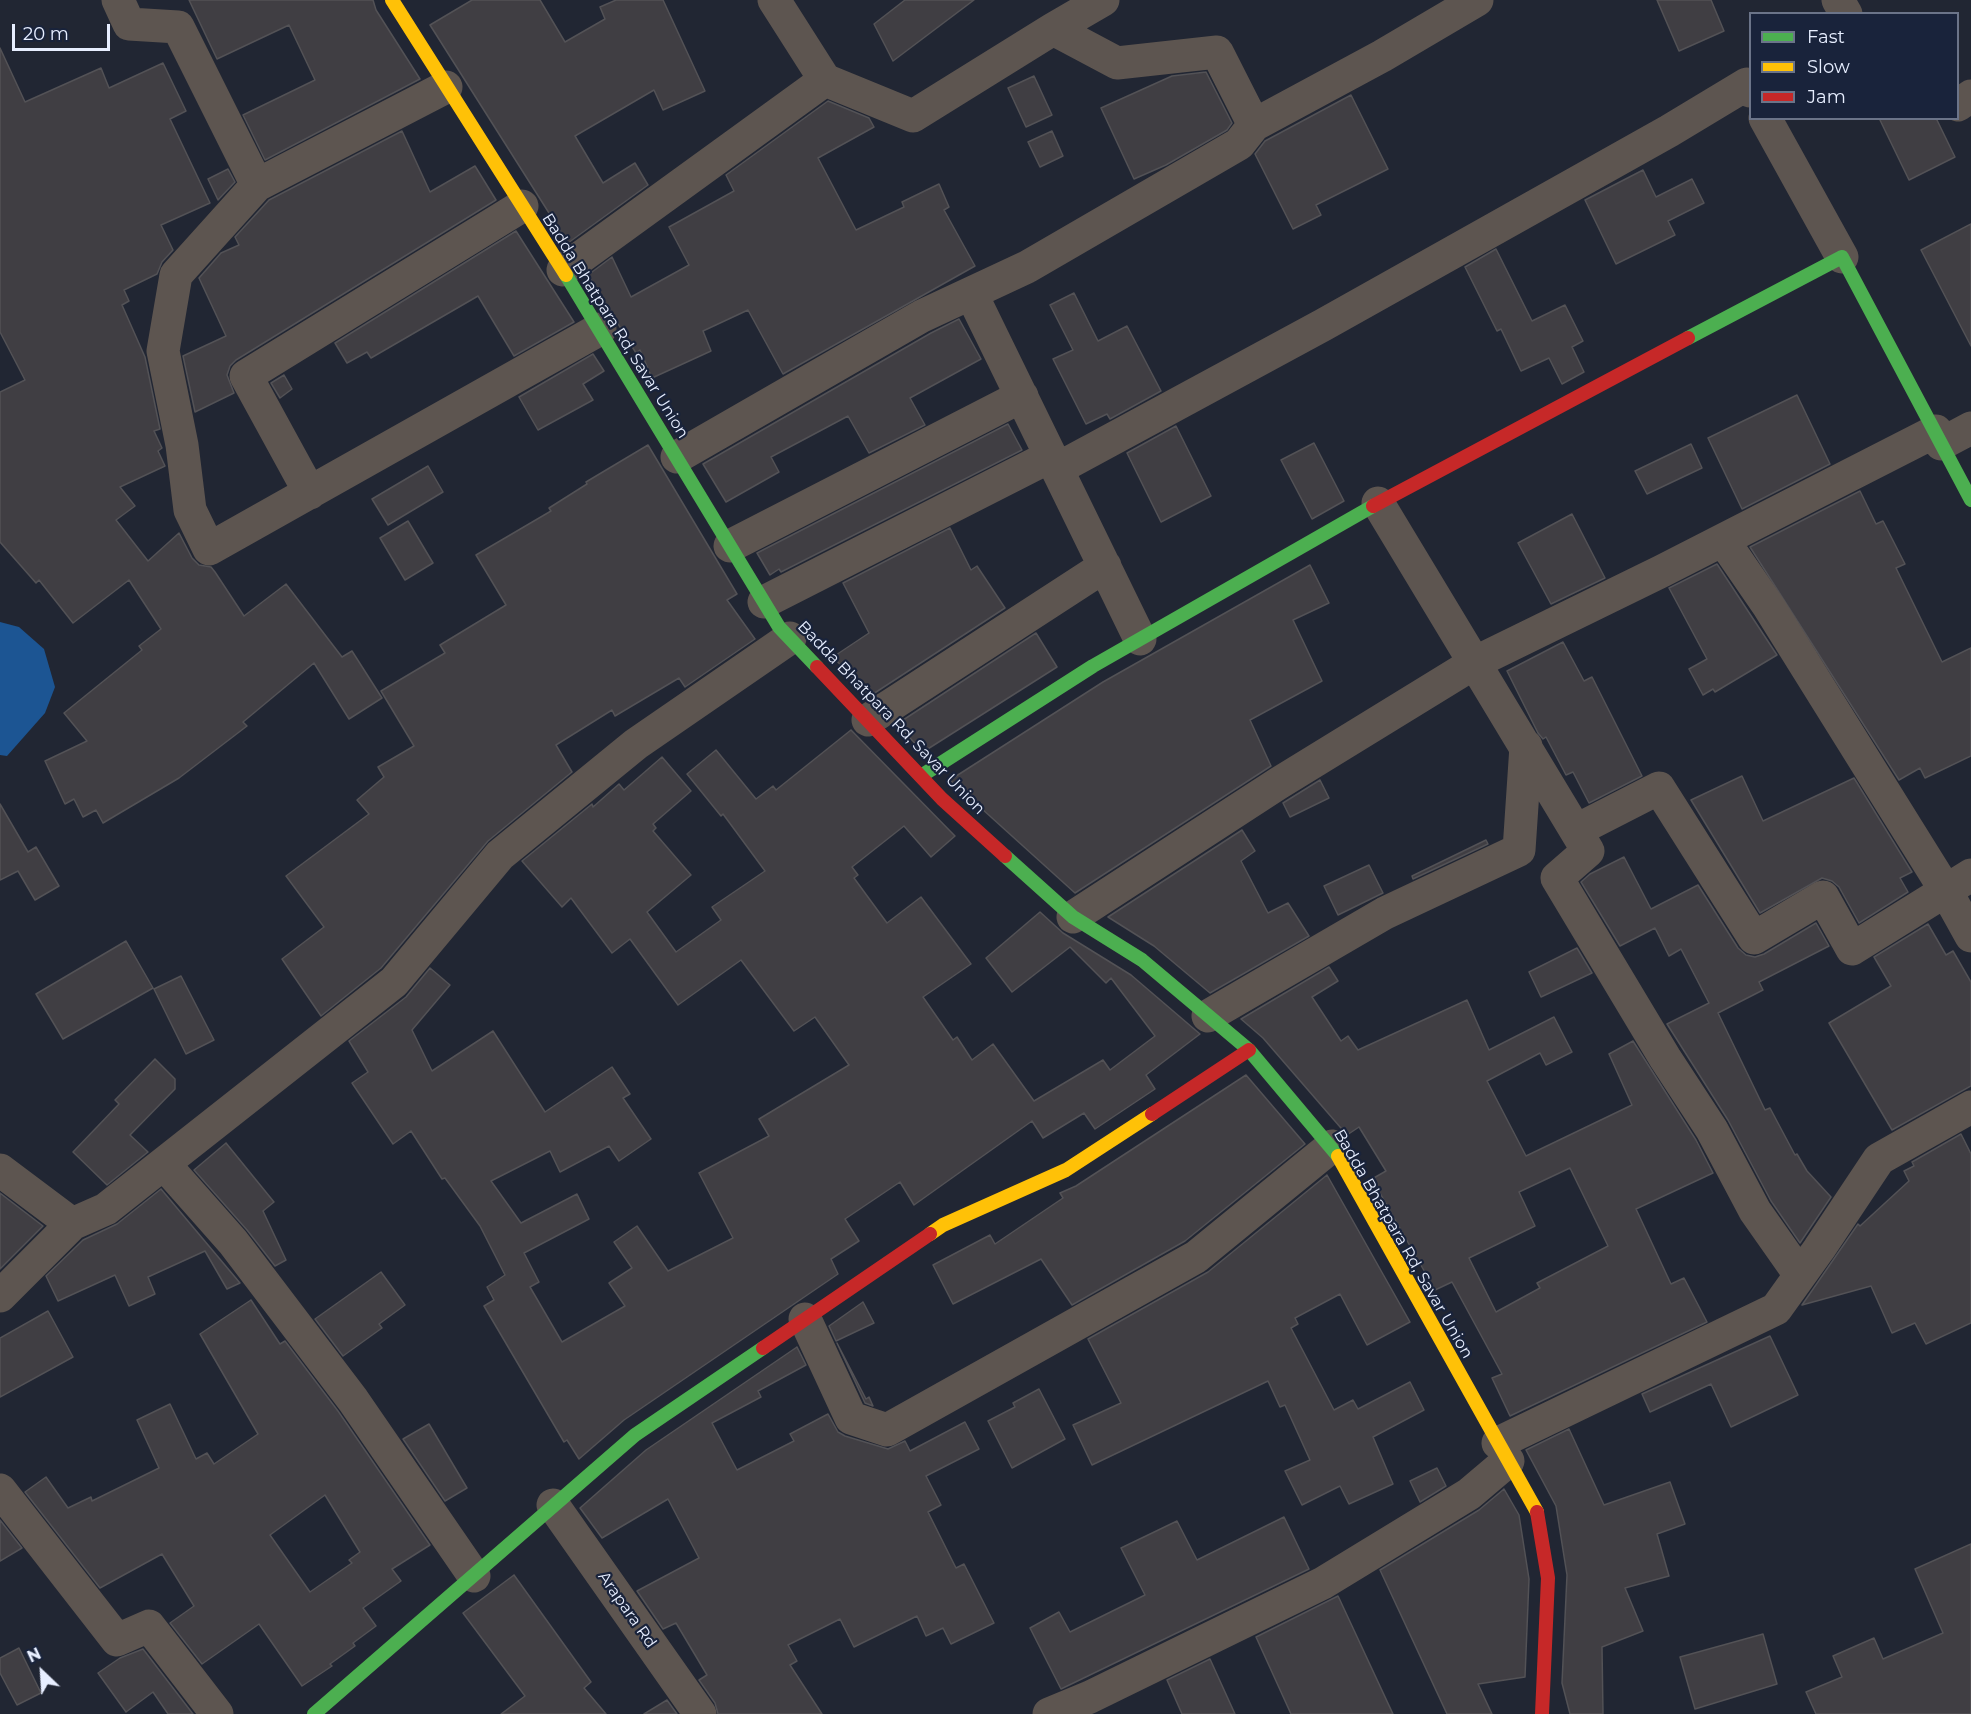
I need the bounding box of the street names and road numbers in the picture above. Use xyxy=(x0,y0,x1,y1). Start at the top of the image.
street label: Badda Bhatpara Rd, Savar Union xyxy=(538,210,692,442)
street label: Badda Bhatpara Rd, Savar Union xyxy=(793,617,989,819)
street label: Badda Bhatpara Rd, Savar Union xyxy=(1329,1126,1477,1362)
street label: Arapara Rd xyxy=(594,1568,660,1652)

